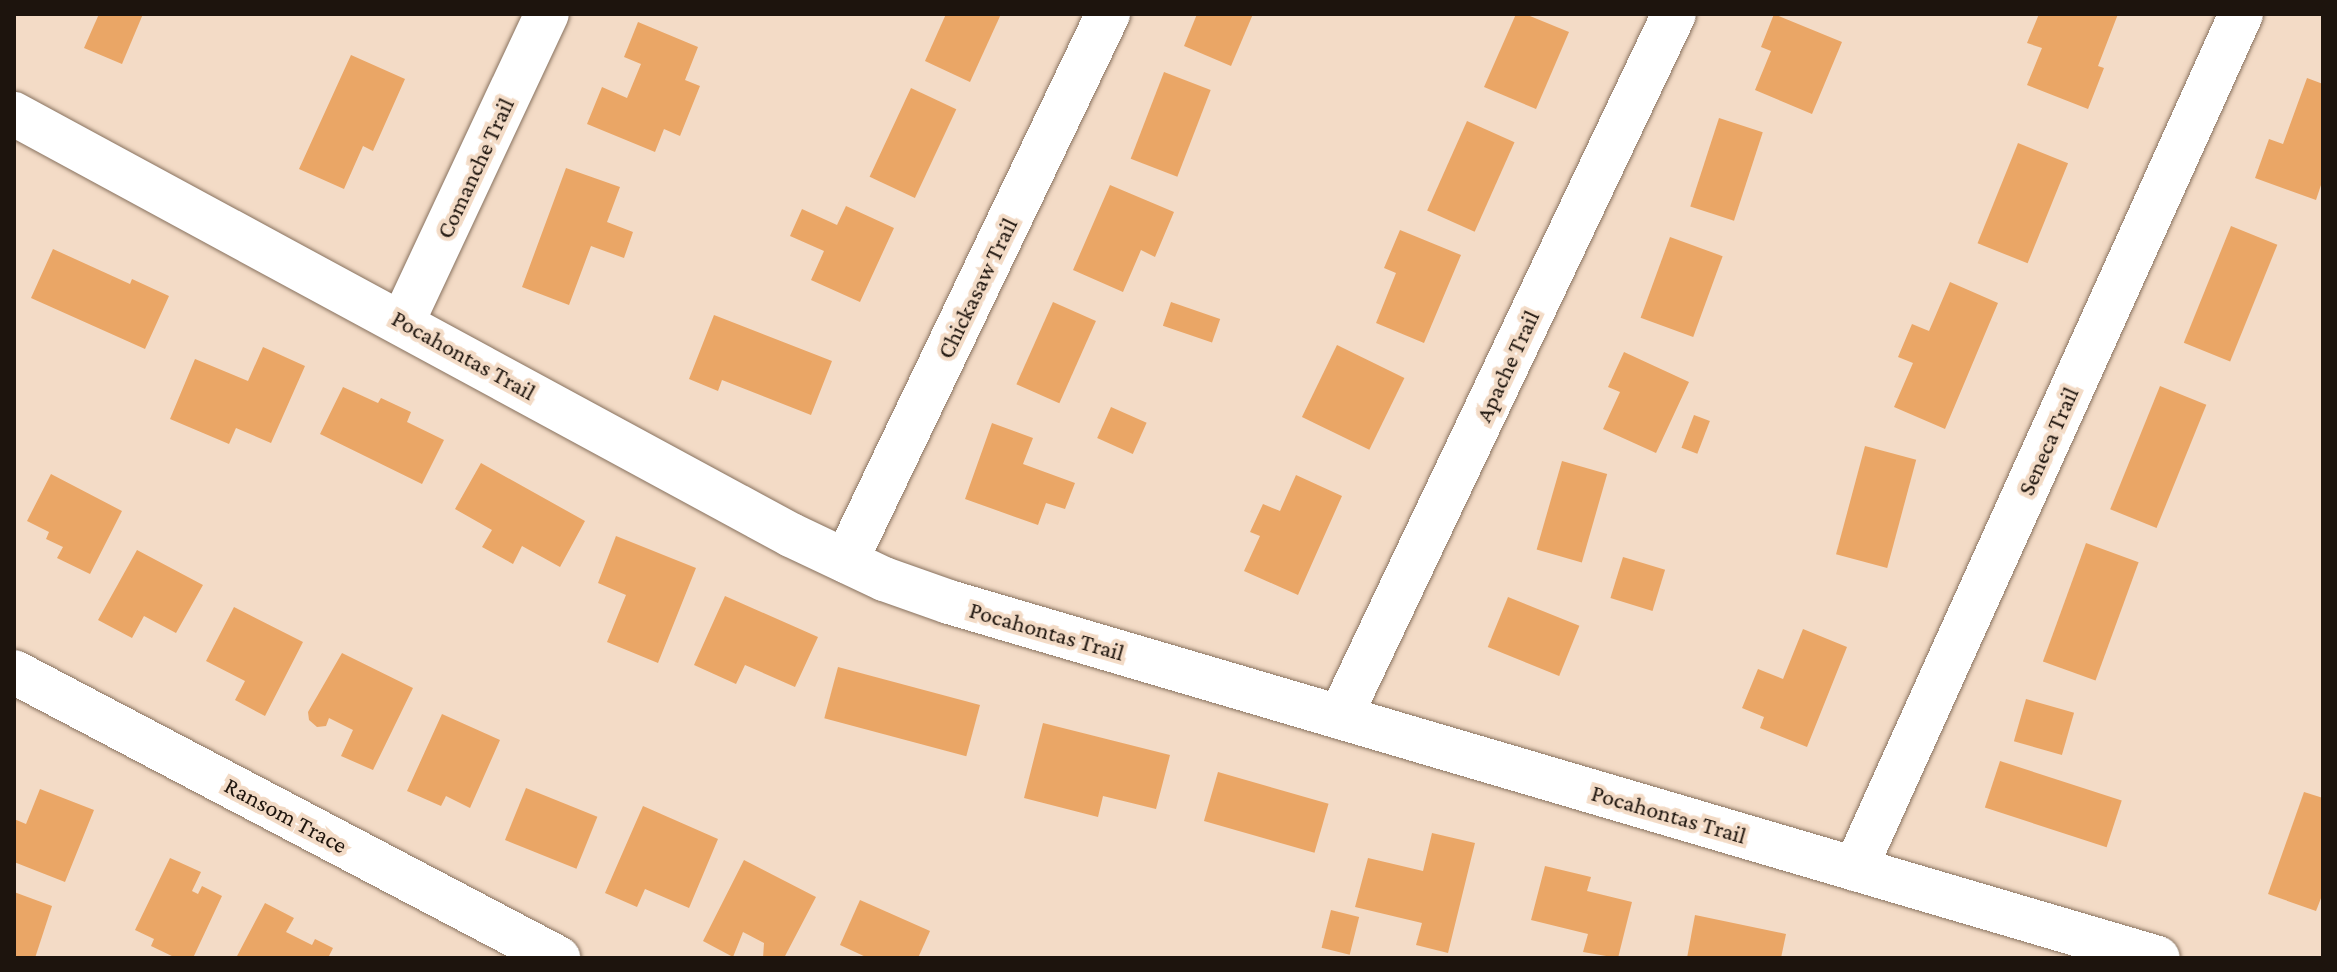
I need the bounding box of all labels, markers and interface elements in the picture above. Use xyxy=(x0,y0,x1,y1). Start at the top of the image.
street label: Comanche Trail xyxy=(430,93,520,243)
street label: Chickasaw Trail xyxy=(931,213,1023,363)
street label: Pocahontas Trail xyxy=(387,304,541,406)
street label: Apache Trail xyxy=(1469,306,1545,426)
street label: Seneca Trail xyxy=(2011,382,2085,500)
street label: Pocahontas Trail xyxy=(966,595,1128,667)
street label: Ransom Trace xyxy=(220,771,352,859)
street label: Pocahontas Trail xyxy=(1588,778,1750,850)

